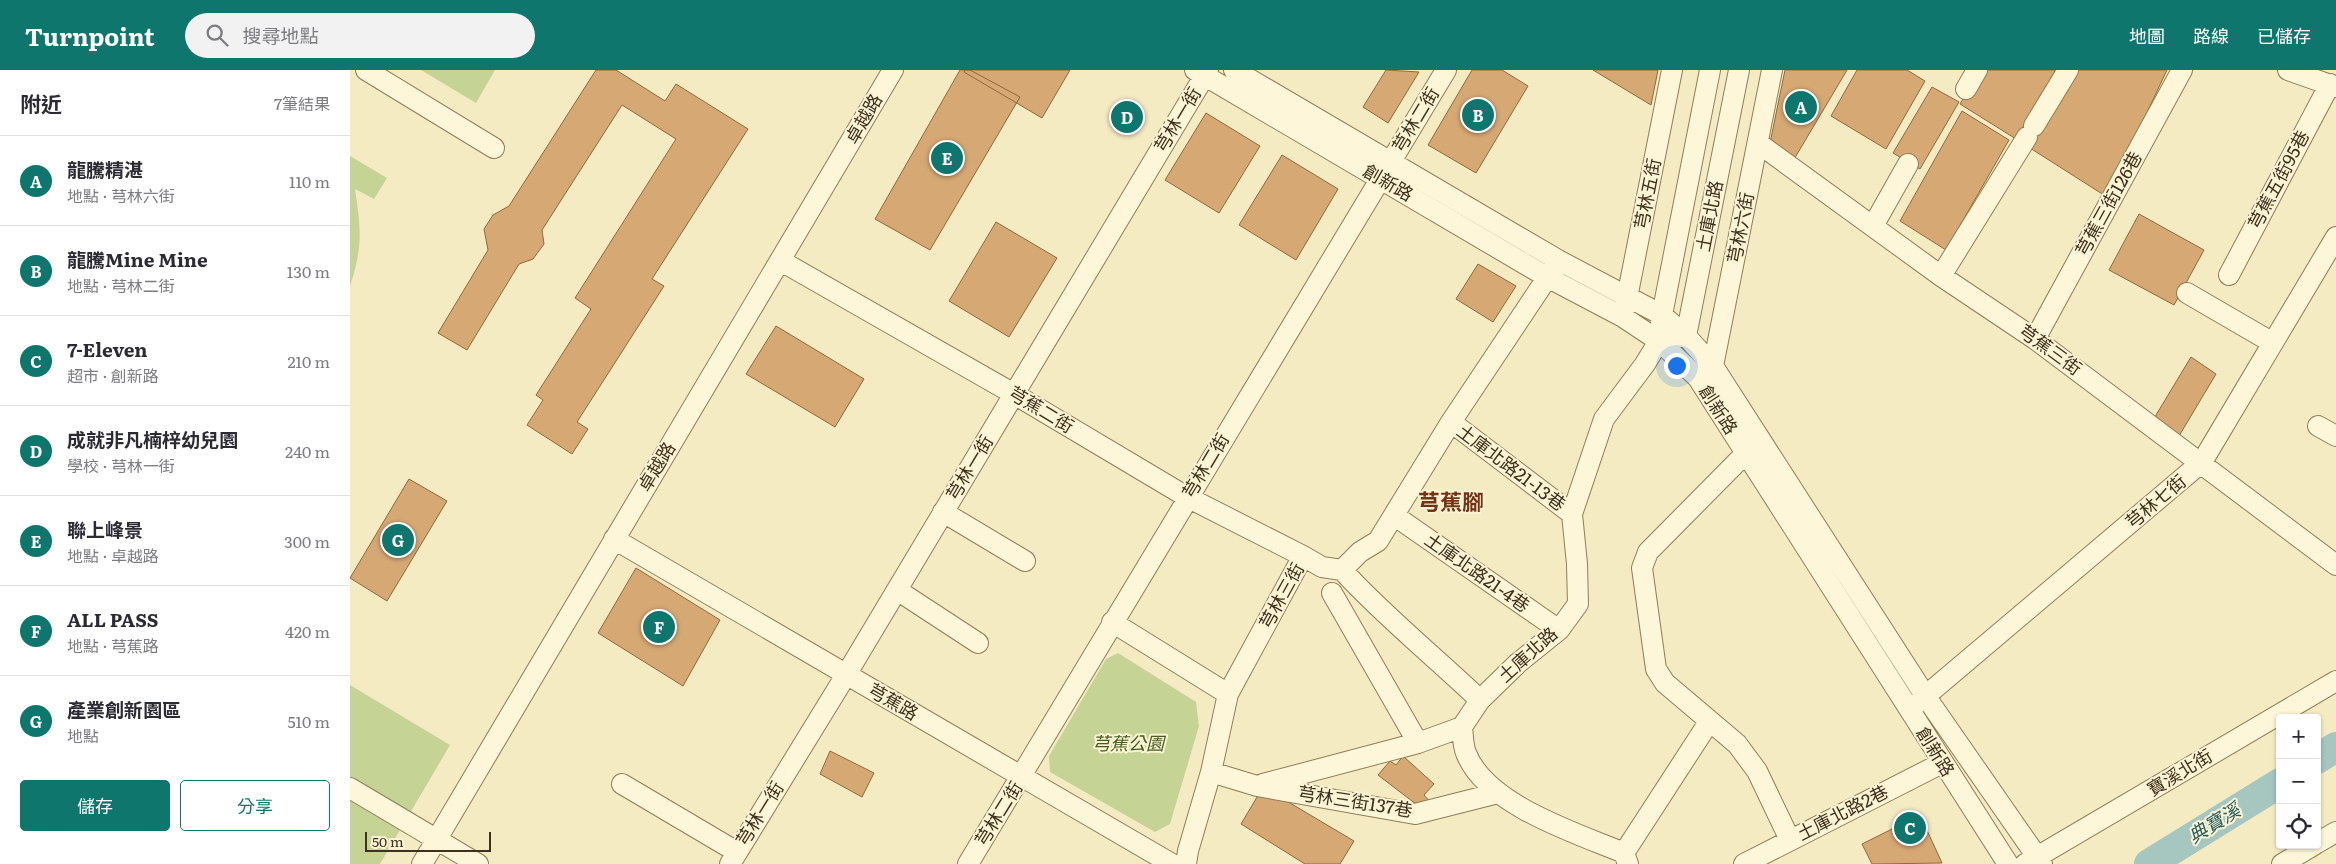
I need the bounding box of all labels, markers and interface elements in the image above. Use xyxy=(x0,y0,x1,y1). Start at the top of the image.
search box xyxy=(185,13,535,58)
text: Turnpoint xyxy=(25,18,155,53)
icon: search xyxy=(203,21,231,49)
text: 搜尋地點 xyxy=(243,21,319,49)
text: 地圖 xyxy=(2129,22,2165,49)
text: 路線 xyxy=(2193,22,2229,49)
text: 已儲存 xyxy=(2257,22,2311,49)
street label: 芎林一街 xyxy=(1147,81,1207,157)
street label: 芎林二街 xyxy=(1385,81,1445,157)
text: 附近 xyxy=(20,87,62,118)
street label: 卓越路 xyxy=(838,88,888,148)
pin: A xyxy=(1785,88,1817,126)
text: 7筆結果 xyxy=(274,91,330,115)
pin: B xyxy=(1462,96,1494,134)
pin: D xyxy=(1111,98,1143,136)
street label: 芎蕉五街95巷 xyxy=(2240,125,2315,234)
pin: E xyxy=(931,139,963,177)
street label: 芎蕉三街126巷 xyxy=(2068,146,2148,261)
text: 龍騰精湛 xyxy=(67,155,143,183)
street label: 芎林五街 xyxy=(1626,156,1667,232)
street label: 創新路 xyxy=(1359,157,1419,207)
text: A xyxy=(30,169,42,193)
text: 110 m xyxy=(289,169,330,193)
street label: 土庫北路 xyxy=(1688,178,1729,254)
text: 地點 · 芎林六街 xyxy=(67,183,175,207)
street label: 芎林六街 xyxy=(1719,190,1760,266)
text: 龍騰Mine Mine xyxy=(67,245,208,273)
text: B xyxy=(30,259,42,283)
text: 130 m xyxy=(287,259,330,283)
text: 地點 · 芎林二街 xyxy=(67,273,175,297)
street label: 芎蕉三街 xyxy=(2014,317,2088,381)
text: 7-Eleven xyxy=(67,335,148,363)
text: C xyxy=(30,349,42,373)
text: 210 m xyxy=(287,349,330,373)
your location xyxy=(1664,353,1690,379)
text: 超市 · 創新路 xyxy=(67,363,159,387)
street label: 芎蕉二街 xyxy=(1004,379,1080,439)
street label: 創新路 xyxy=(1693,379,1745,439)
street label: 土庫北路21-13巷 xyxy=(1452,417,1572,517)
text: 成就非凡楠梓幼兒園 xyxy=(67,425,238,453)
street label: 芎林二街 xyxy=(1175,427,1235,503)
street label: 芎林一街 xyxy=(939,429,999,505)
street label: 卓越路 xyxy=(630,436,681,496)
text: D xyxy=(30,439,42,463)
text: 240 m xyxy=(285,439,330,463)
text: 學校 · 芎林一街 xyxy=(67,453,175,477)
street label: 芎林七街 xyxy=(2119,467,2191,534)
district label: 芎蕉腳 xyxy=(1418,484,1484,517)
text: 聯上峰景 xyxy=(67,515,143,543)
pin: G xyxy=(382,521,414,559)
street label: 土庫北路21-4巷 xyxy=(1420,526,1536,618)
text: E xyxy=(31,529,41,553)
text: 300 m xyxy=(284,529,330,553)
text: 地點 · 卓越路 xyxy=(67,543,159,567)
street label: 芎林三街 xyxy=(1251,557,1310,633)
text: ALL PASS xyxy=(67,605,159,633)
pin: F xyxy=(643,608,675,646)
text: F xyxy=(31,619,41,643)
text: 420 m xyxy=(285,619,330,643)
street label: 土庫北路 xyxy=(1491,620,1563,688)
text: 地點 · 芎蕉路 xyxy=(67,633,159,657)
street label: 芎蕉路 xyxy=(864,676,924,726)
text: 產業創新園區 xyxy=(67,695,181,723)
text: G xyxy=(30,709,42,733)
text: 510 m xyxy=(287,709,330,733)
map controls xyxy=(2276,714,2321,849)
button: + xyxy=(2276,714,2321,759)
street label: 創新路 xyxy=(1911,721,1962,781)
text: 地點 xyxy=(67,723,99,747)
park label: 芎蕉公園 xyxy=(1092,729,1167,756)
street label: 寶溪北街 xyxy=(2141,742,2217,802)
button: − xyxy=(2276,759,2321,804)
street label: 芎林一街 xyxy=(728,776,789,851)
street label: 芎林二街 xyxy=(967,776,1028,851)
street label: 土庫北路2巷 xyxy=(1792,777,1893,846)
street label: 芎林三街137巷 xyxy=(1296,778,1414,823)
button: 儲存 xyxy=(20,780,170,831)
button: 分享 xyxy=(180,780,330,831)
water label: 典寶溪 xyxy=(2182,794,2248,849)
button: locate xyxy=(2276,804,2321,849)
pin: C xyxy=(1894,809,1926,847)
scale bar xyxy=(365,829,491,852)
text: 50 m xyxy=(372,831,404,851)

